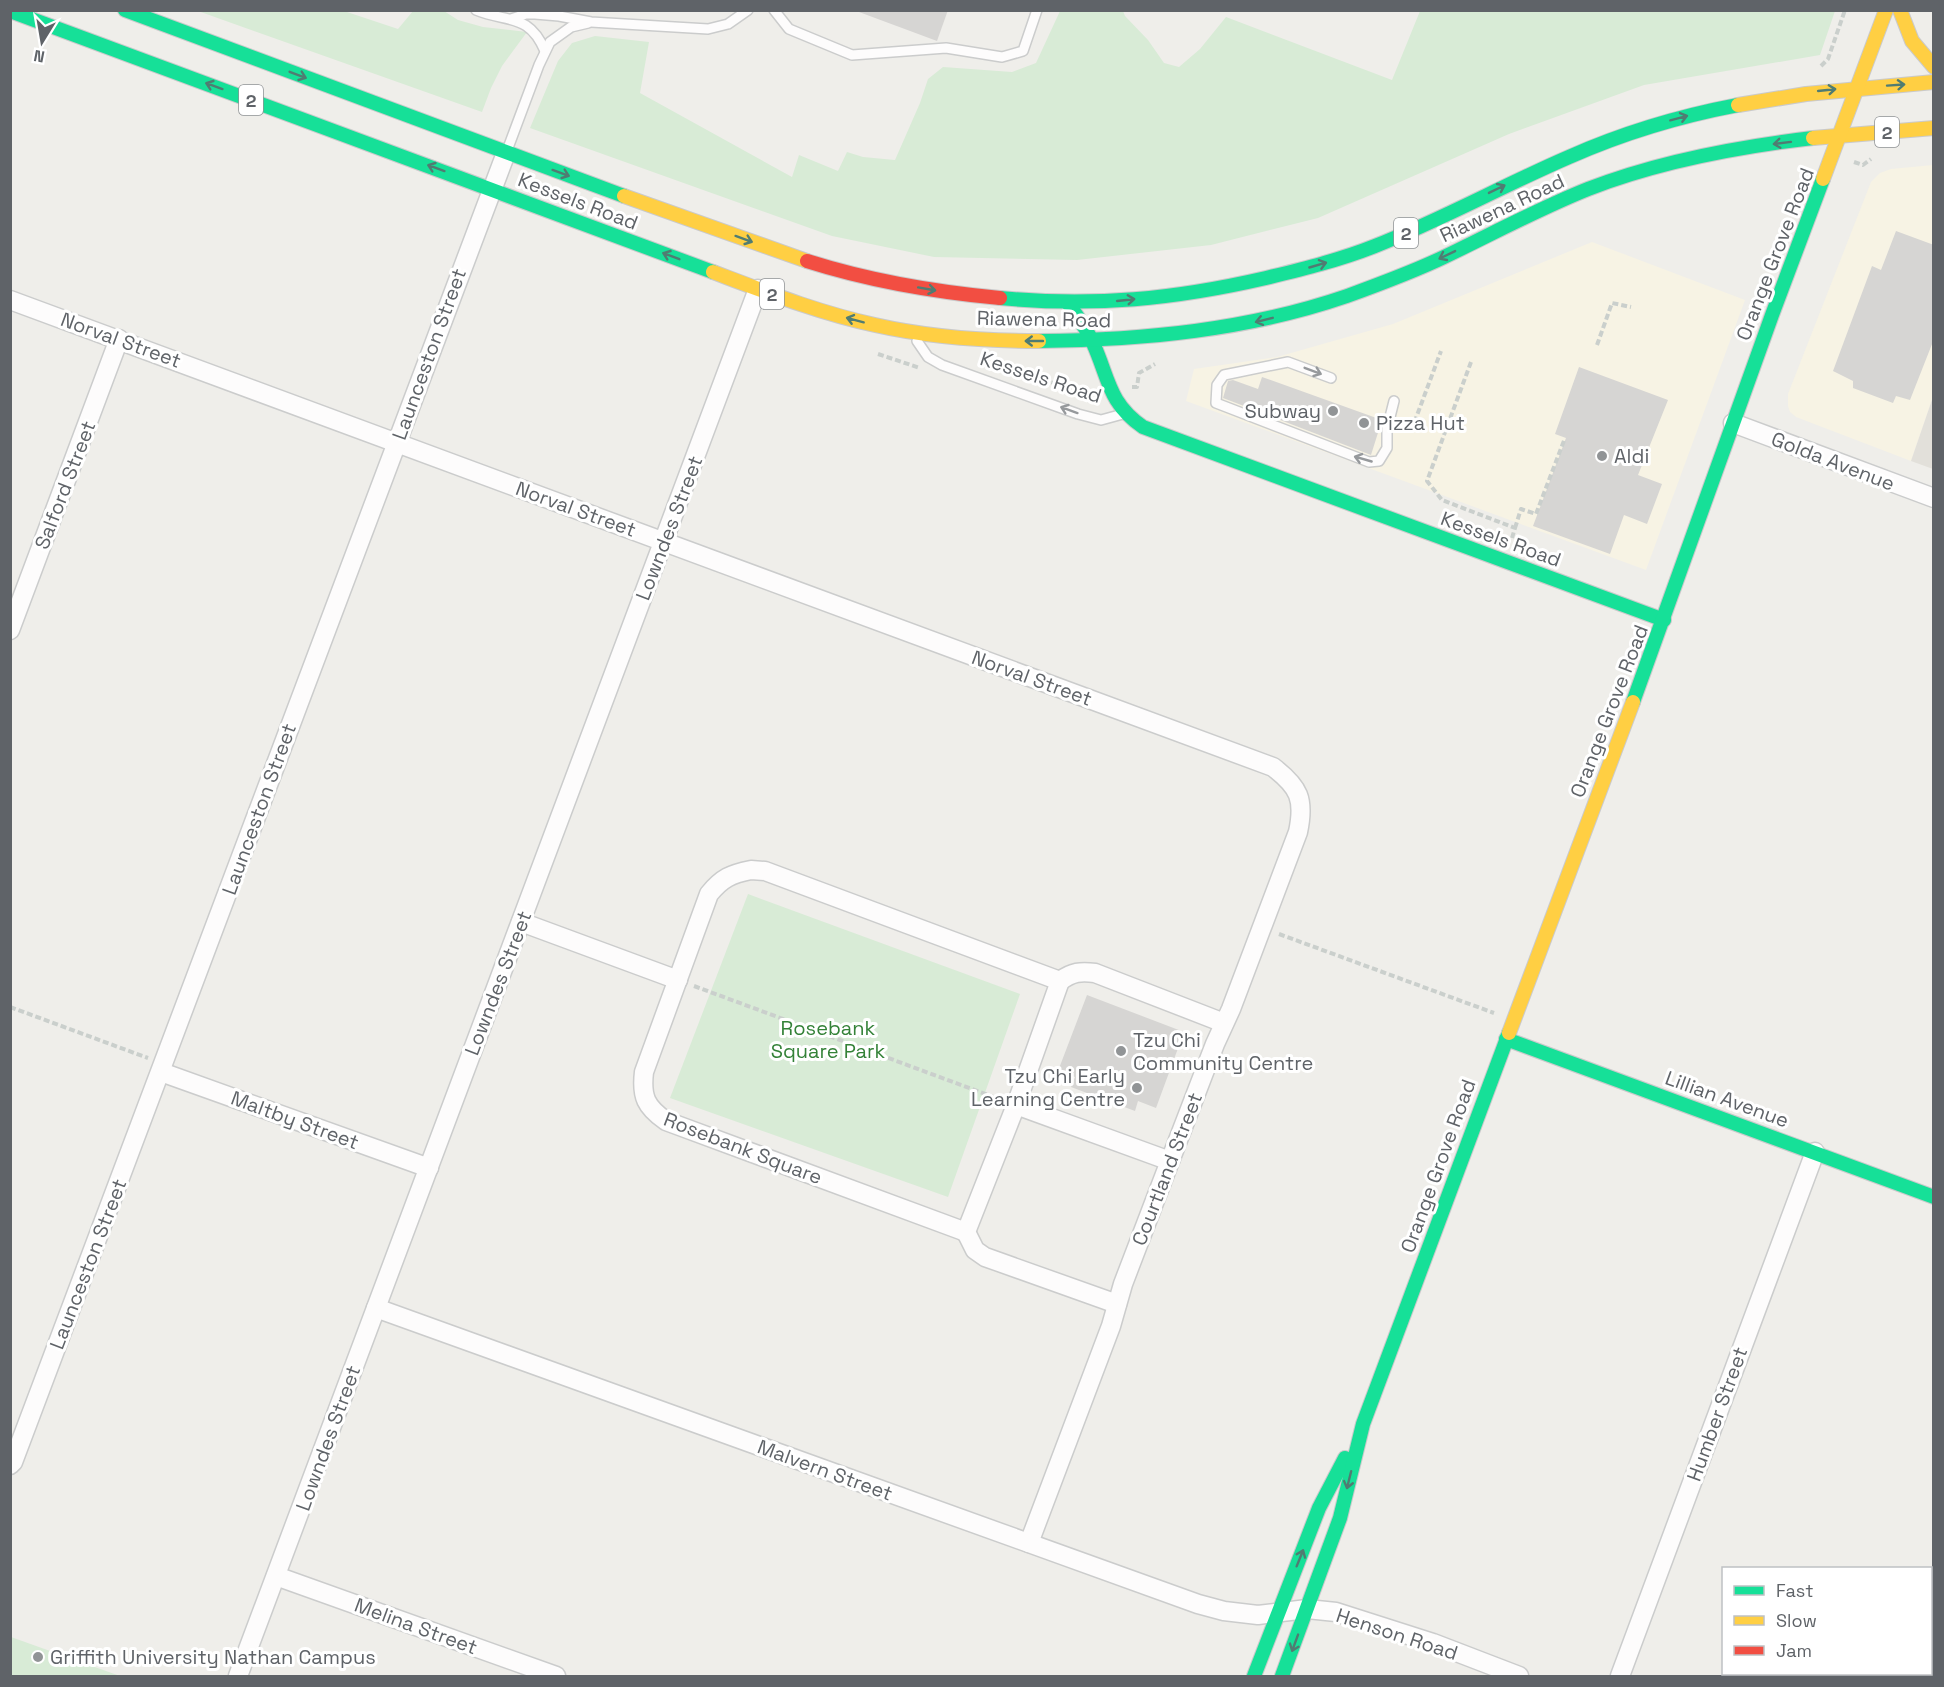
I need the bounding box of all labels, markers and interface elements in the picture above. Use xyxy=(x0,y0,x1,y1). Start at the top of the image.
north arrow xyxy=(12,12,72,72)
text: N xyxy=(32,45,47,68)
one-way arrow xyxy=(288,71,307,82)
one-way arrow xyxy=(1885,79,1905,90)
one-way arrow xyxy=(205,80,224,91)
one-way arrow xyxy=(1816,84,1836,95)
road number: 2 xyxy=(239,85,263,115)
one-way arrow xyxy=(1669,112,1688,124)
road number: 2 xyxy=(1875,117,1899,147)
one-way arrow xyxy=(1773,137,1792,148)
one-way arrow xyxy=(428,162,446,173)
street label: Orange Grove Road xyxy=(1730,164,1820,344)
street label: Kessels Road xyxy=(514,166,642,236)
one-way arrow xyxy=(551,168,570,179)
street label: Riawena Road xyxy=(1436,168,1568,248)
one-way arrow xyxy=(1488,183,1506,195)
road number: 2 xyxy=(1394,218,1418,248)
one-way arrow xyxy=(734,234,753,245)
one-way arrow xyxy=(1439,249,1457,261)
one-way arrow xyxy=(662,250,681,261)
one-way arrow xyxy=(1308,258,1327,270)
street label: Launceston Street xyxy=(386,265,472,443)
road number: 2 xyxy=(760,279,784,309)
one-way arrow xyxy=(917,284,937,295)
one-way arrow xyxy=(1116,294,1136,305)
street label: Riawena Road xyxy=(977,305,1111,333)
street label: Norval Street xyxy=(57,306,185,374)
one-way arrow xyxy=(846,313,865,325)
one-way arrow xyxy=(1255,315,1274,326)
one-way arrow xyxy=(1024,336,1044,347)
street label: Kessels Road xyxy=(977,345,1105,409)
one-way arrow xyxy=(1303,366,1321,377)
place label: Subway xyxy=(1244,398,1321,424)
one-way arrow xyxy=(1060,404,1079,415)
marker: Subway xyxy=(1326,404,1340,418)
place label: Pizza Hut xyxy=(1376,410,1465,436)
marker: Pizza Hut xyxy=(1357,416,1371,430)
street label: Salford Street xyxy=(29,417,101,553)
street label: Golda Avenue xyxy=(1767,426,1899,496)
place label: Aldi xyxy=(1614,443,1649,469)
marker: Aldi xyxy=(1595,449,1609,463)
street label: Lowndes Street xyxy=(629,452,709,604)
one-way arrow xyxy=(1354,453,1373,464)
street label: Norval Street xyxy=(512,475,640,543)
street label: Kessels Road xyxy=(1437,505,1565,573)
street label: Orange Grove Road xyxy=(1564,621,1654,801)
street label: Norval Street xyxy=(968,644,1096,712)
street label: Launceston Street xyxy=(216,720,302,898)
street label: Lowndes Street xyxy=(458,907,538,1059)
park label: Rosebank Square Park xyxy=(771,1015,886,1064)
place label: Tzu Chi Community Centre xyxy=(1133,1027,1313,1076)
marker: Tzu Chi Community Centre xyxy=(1114,1044,1128,1058)
place label: Tzu Chi Early Learning Centre xyxy=(971,1063,1125,1112)
street label: Lillian Avenue xyxy=(1662,1065,1792,1133)
street label: Orange Grove Road xyxy=(1394,1076,1482,1256)
marker: Tzu Chi Early Learning Centre xyxy=(1130,1081,1144,1095)
street label: Maltby Street xyxy=(227,1085,363,1155)
street label: Courtland Street xyxy=(1126,1089,1208,1249)
street label: Rosebank Square xyxy=(660,1106,826,1190)
street label: Launceston Street xyxy=(44,1175,132,1353)
street label: Humber Street xyxy=(1681,1343,1753,1485)
street label: Lowndes Street xyxy=(290,1362,366,1514)
street label: Malvern Street xyxy=(754,1434,896,1506)
one-way arrow xyxy=(1343,1471,1355,1490)
one-way arrow xyxy=(1295,1549,1306,1567)
legend xyxy=(1722,1567,1932,1675)
text: Fast xyxy=(1776,1579,1813,1602)
street label: Melina Street xyxy=(351,1592,481,1660)
street label: Henson Road xyxy=(1333,1602,1461,1666)
text: Slow xyxy=(1776,1609,1817,1632)
one-way arrow xyxy=(1288,1633,1299,1652)
text: Jam xyxy=(1776,1639,1812,1662)
place label: Griffith University Nathan Campus xyxy=(50,1644,376,1670)
marker: Griffith University Nathan Campus xyxy=(31,1650,45,1664)

